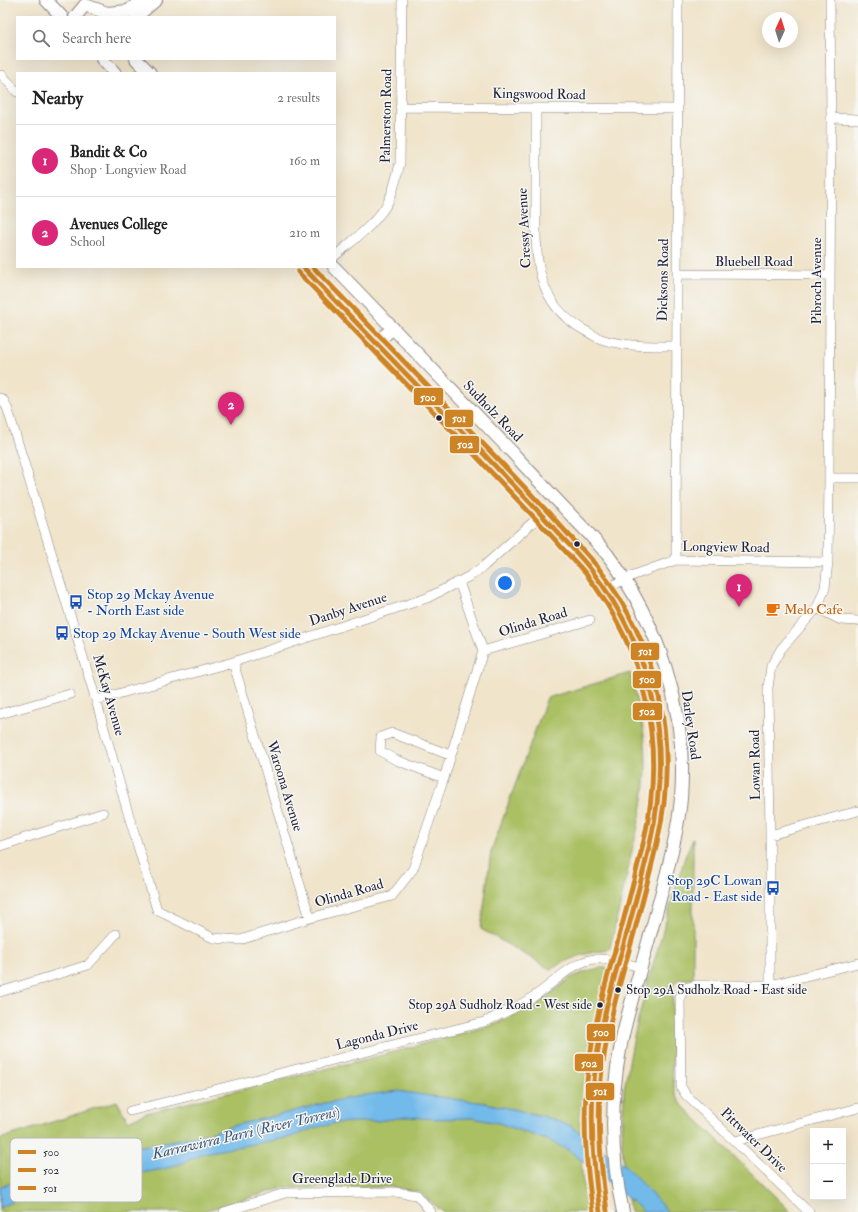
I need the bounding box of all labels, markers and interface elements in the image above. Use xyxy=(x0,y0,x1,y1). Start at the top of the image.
north arrow xyxy=(762,12,798,48)
search box xyxy=(16,16,336,60)
icon: search xyxy=(30,27,52,49)
text: Search here xyxy=(62,29,131,48)
street label: Palmerston Road xyxy=(377,68,395,163)
street label: Kingswood Road xyxy=(492,85,586,103)
text: Nearby xyxy=(32,88,83,109)
text: 2 results xyxy=(277,90,320,106)
text: Bandit & Co xyxy=(70,143,147,162)
text: 1 xyxy=(43,153,47,169)
text: 160 m xyxy=(289,153,320,169)
text: Shop · Longview Road xyxy=(70,162,186,178)
street label: Cressy Avenue xyxy=(513,187,536,269)
text: Avenues College xyxy=(70,215,167,234)
text: 2 xyxy=(42,225,48,241)
text: 210 m xyxy=(289,225,320,241)
text: School xyxy=(70,234,105,250)
street label: Pibroch Avenue xyxy=(808,237,825,325)
street label: Dicksons Road xyxy=(654,238,672,322)
street label: Bluebell Road xyxy=(715,253,793,270)
street label: Sudholz Road xyxy=(460,377,526,445)
line badge: 500 xyxy=(413,387,444,406)
text: 500 xyxy=(420,391,436,404)
pin: 2 xyxy=(218,392,244,425)
line badge: 501 xyxy=(444,409,474,428)
text: 501 xyxy=(452,412,466,425)
unlabelled marker xyxy=(434,413,444,423)
line badge: 502 xyxy=(449,435,480,454)
text: 502 xyxy=(457,438,473,451)
street label: Longview Road xyxy=(682,538,770,556)
unlabelled marker xyxy=(572,539,582,549)
your location xyxy=(495,573,515,593)
pin: 1 xyxy=(726,574,752,607)
place label: Stop 29 Mckay Avenue - North East side xyxy=(87,586,214,619)
street label: Danby Avenue xyxy=(307,588,389,631)
bus stop icon: Stop 29 Mckay Avenue - North East side xyxy=(68,594,84,610)
cafe icon: Melo Cafe xyxy=(765,601,781,617)
place label: Melo Cafe xyxy=(784,601,843,618)
street label: Olinda Road xyxy=(497,604,569,640)
bus stop icon: Stop 29 Mckay Avenue - South West side xyxy=(54,625,70,641)
place label: Stop 29 Mckay Avenue - South West side xyxy=(73,625,301,643)
line badge: 501 xyxy=(630,642,660,661)
text: 501 xyxy=(638,645,652,658)
street label: McKay Avenue xyxy=(88,652,129,738)
line badge: 500 xyxy=(632,670,662,689)
text: 500 xyxy=(639,673,655,686)
street label: Darley Road xyxy=(677,689,704,761)
line badge: 502 xyxy=(632,702,663,721)
text: 502 xyxy=(639,705,655,718)
street label: Lowan Road xyxy=(746,729,764,800)
street label: Waroona Avenue xyxy=(263,738,307,834)
place label: Stop 29C Lowan Road - East side xyxy=(667,872,762,905)
street label: Olinda Road xyxy=(313,875,385,911)
bus stop icon: Stop 29C Lowan Road - East side xyxy=(765,880,781,896)
place label: Stop 29A Sudholz Road - East side xyxy=(626,982,807,999)
marker: Stop 29A Sudholz Road - East side xyxy=(613,985,623,995)
place label: Stop 29A Sudholz Road - West side xyxy=(408,997,593,1014)
marker: Stop 29A Sudholz Road - West side xyxy=(595,1000,605,1010)
street label: Lagonda Drive xyxy=(334,1017,420,1053)
line badge: 500 xyxy=(586,1023,616,1042)
text: 500 xyxy=(593,1026,609,1039)
line badge: 502 xyxy=(574,1053,604,1072)
text: 502 xyxy=(581,1057,597,1070)
line badge: 501 xyxy=(585,1082,615,1101)
text: 501 xyxy=(593,1085,607,1098)
water label: Karrawirra Parri (River Torrens) xyxy=(149,1102,342,1164)
street label: Pittwater Drive xyxy=(717,1104,791,1176)
map controls xyxy=(810,1128,846,1200)
button: + xyxy=(810,1128,846,1164)
legend xyxy=(10,1138,142,1202)
text: 500 xyxy=(43,1146,59,1159)
text: 502 xyxy=(43,1164,59,1177)
button: − xyxy=(810,1164,846,1200)
street label: Greenglade Drive xyxy=(292,1170,392,1187)
text: 501 xyxy=(43,1182,57,1195)

